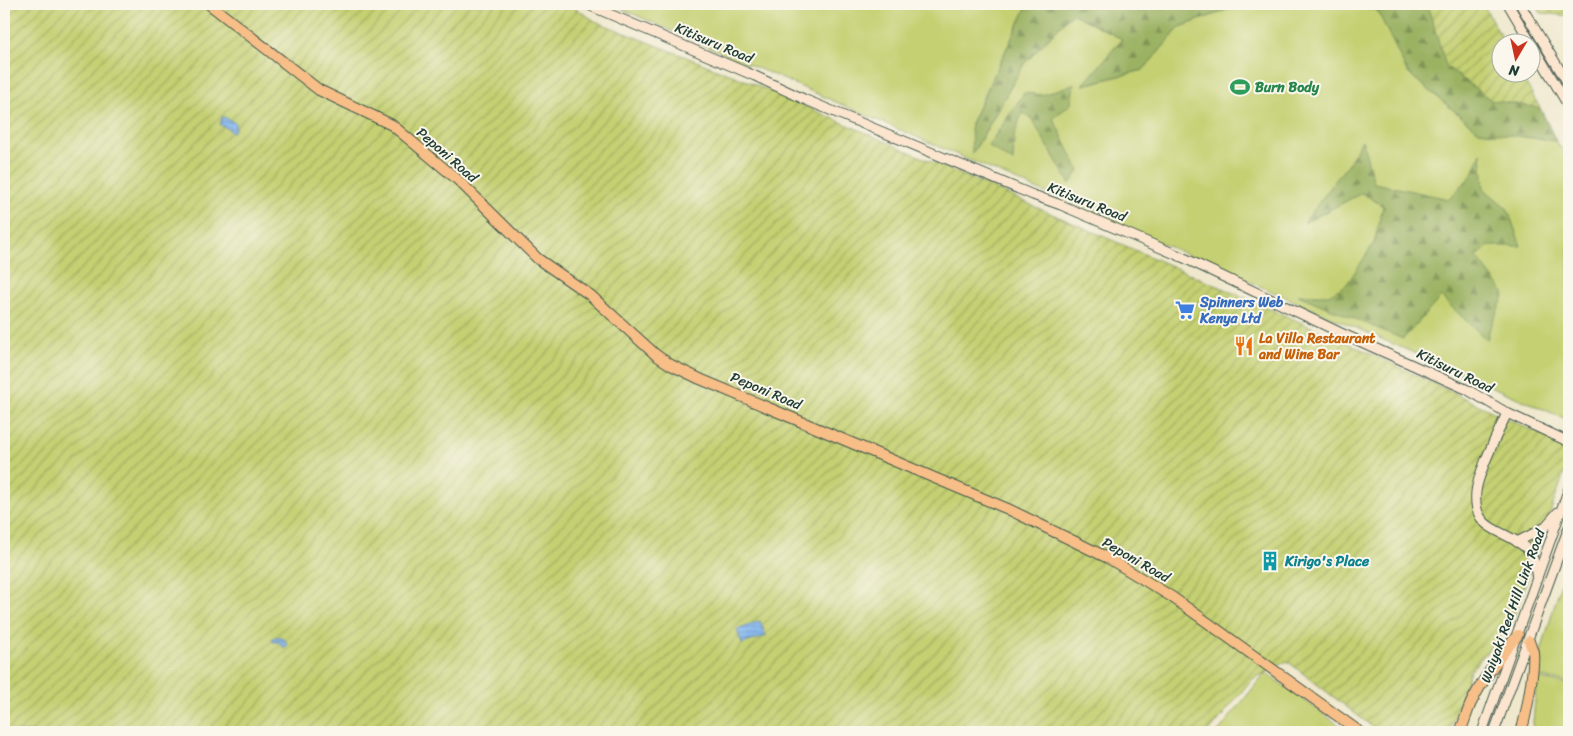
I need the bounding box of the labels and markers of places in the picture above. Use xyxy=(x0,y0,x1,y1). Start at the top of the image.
place label: Burn Body xyxy=(1255,75,1320,100)
sports icon: Burn Body xyxy=(1229,76,1251,98)
place label: Spinners Web Kenya Ltd xyxy=(1199,290,1284,331)
supermarket icon: Spinners Web Kenya Ltd xyxy=(1174,299,1196,321)
place label: La Villa Restaurant and Wine Bar xyxy=(1258,326,1376,367)
restaurant icon: La Villa Restaurant and Wine Bar xyxy=(1233,335,1255,357)
place label: Kirigo's Place xyxy=(1284,549,1370,574)
building icon: Kirigo's Place xyxy=(1259,550,1281,572)

